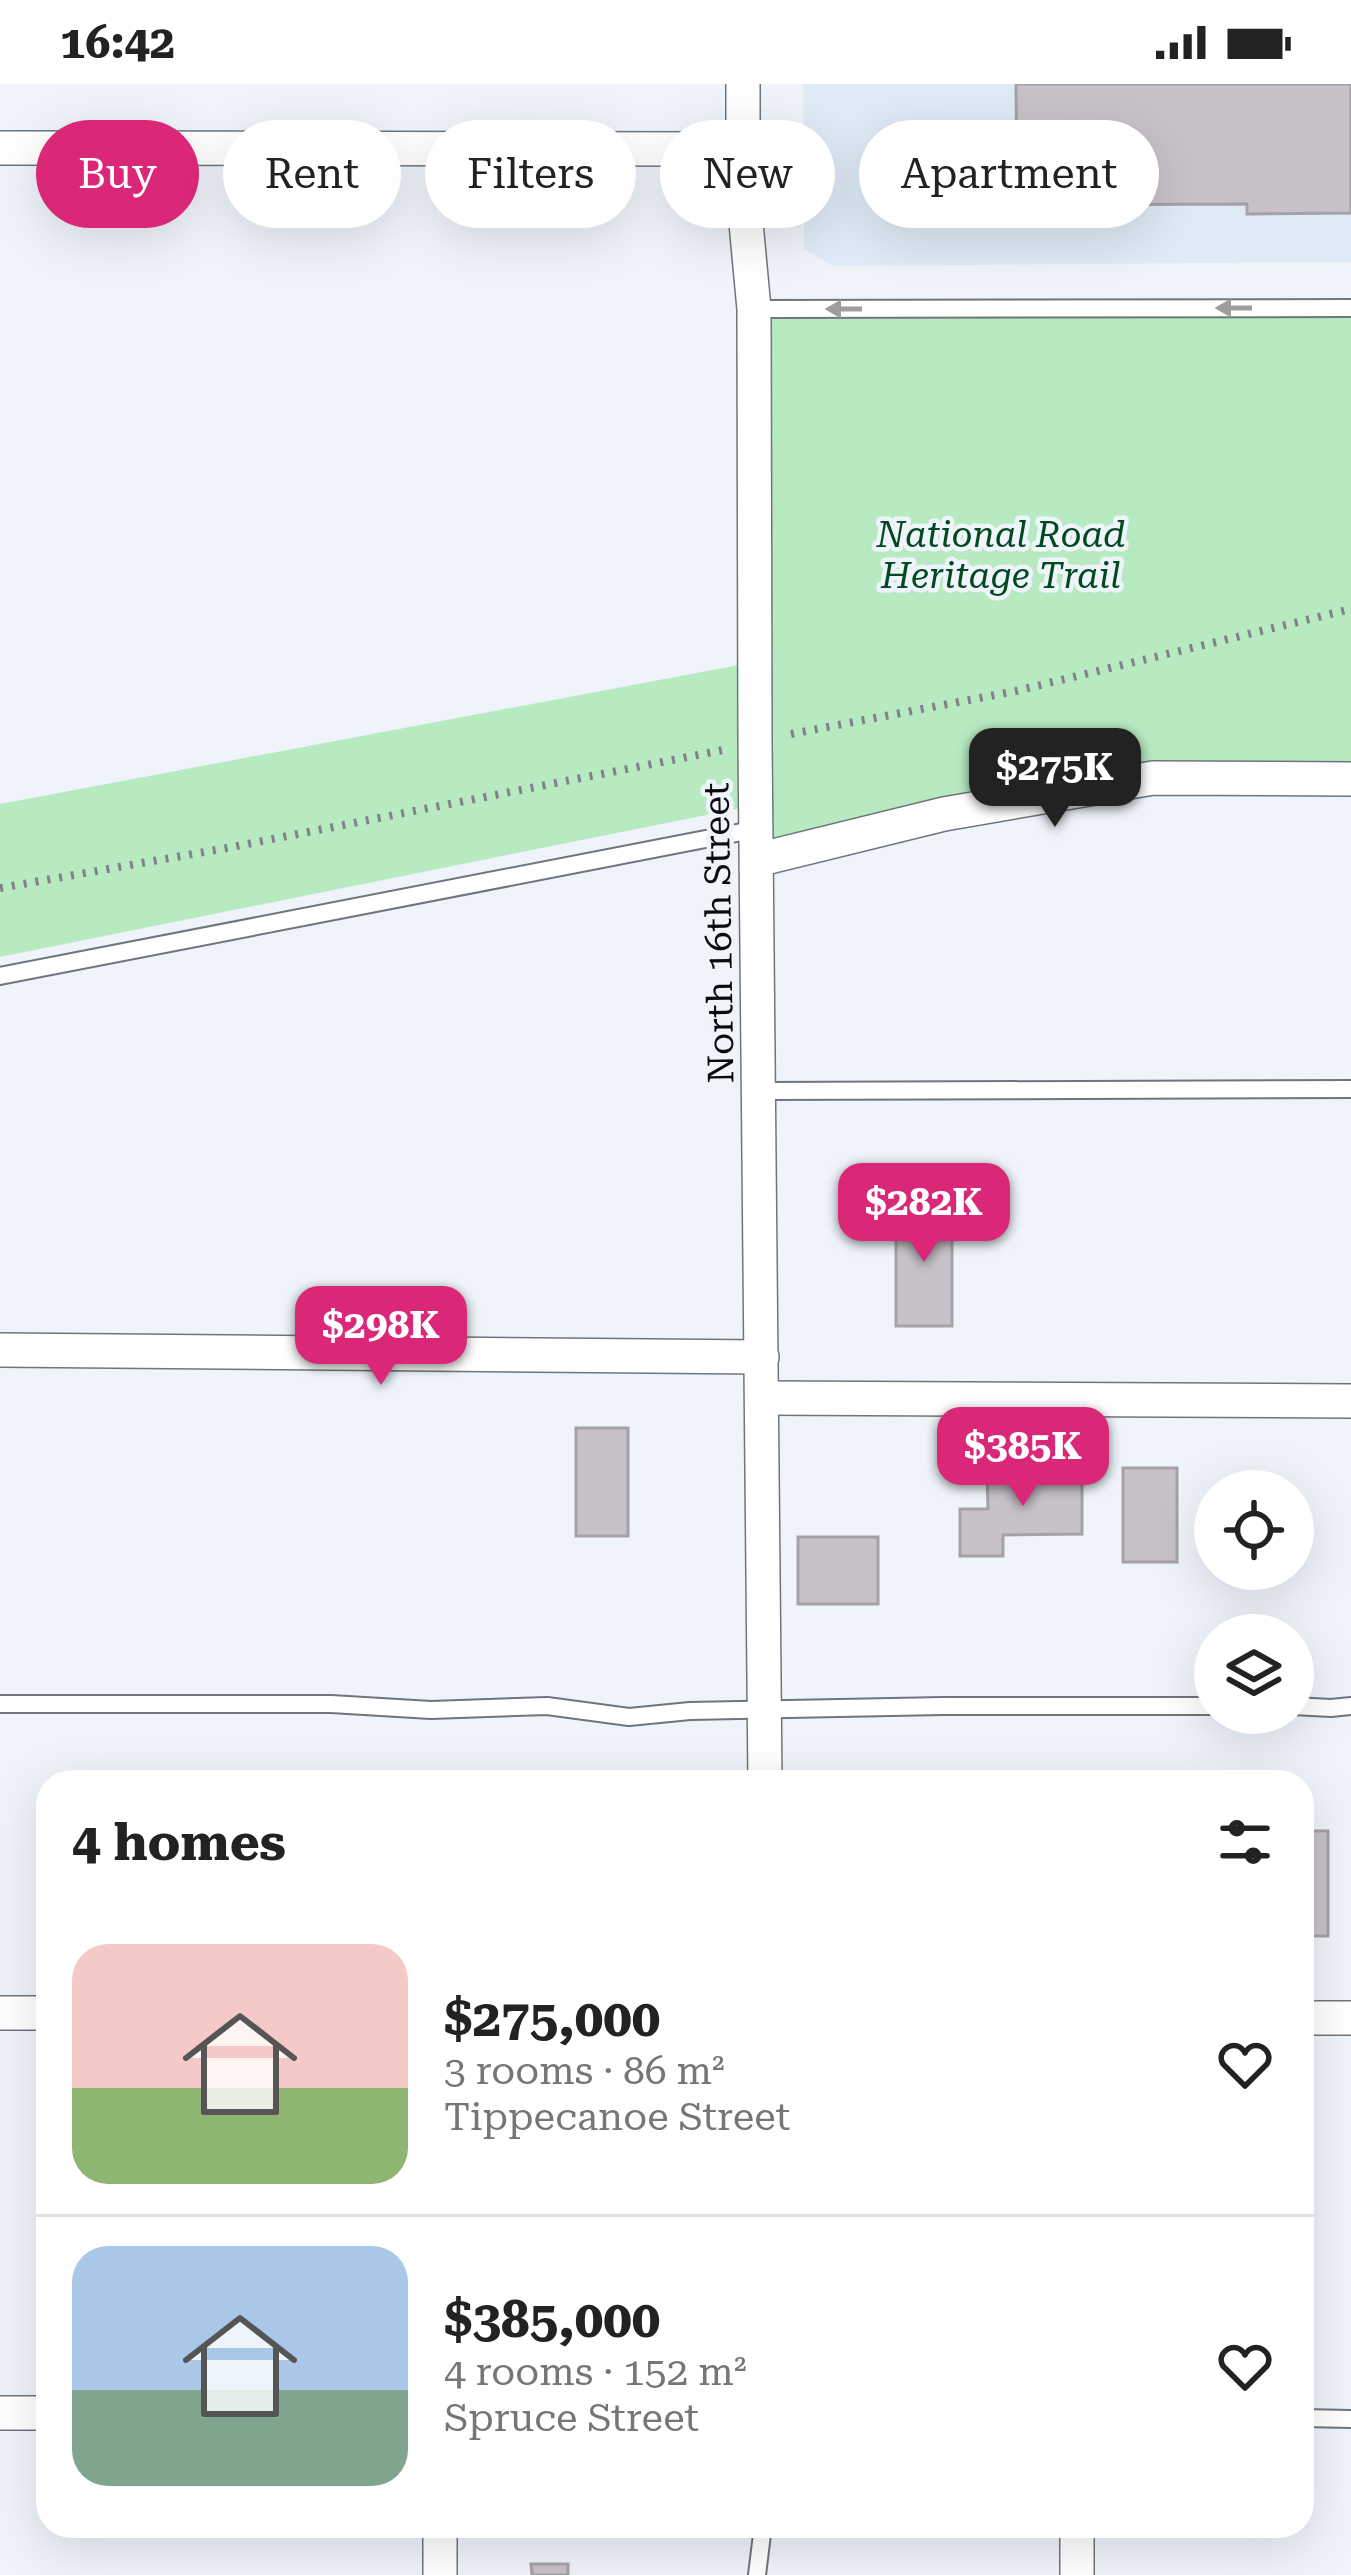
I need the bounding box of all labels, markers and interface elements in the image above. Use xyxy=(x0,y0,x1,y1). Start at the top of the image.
text: 16:42 xyxy=(60,16,175,69)
chip: Buy xyxy=(36,120,199,228)
chip: Rent xyxy=(223,120,401,228)
chip: Filters xyxy=(425,120,636,228)
chip: New xyxy=(660,120,835,228)
chip: Apartment xyxy=(859,120,1159,228)
one-way arrow xyxy=(1214,298,1252,318)
one-way arrow xyxy=(824,299,862,319)
park label: National Road Heritage Trail xyxy=(876,514,1125,597)
pin: $275K xyxy=(971,728,1139,830)
text: $275K xyxy=(996,744,1114,790)
street label: North 16th Street xyxy=(695,782,743,1084)
pin: $282K xyxy=(840,1163,1008,1265)
text: $282K xyxy=(865,1179,983,1225)
pin: $298K xyxy=(297,1286,465,1388)
text: $298K xyxy=(322,1302,440,1348)
pin: $385K xyxy=(939,1407,1107,1509)
text: $385K xyxy=(964,1423,1082,1469)
map controls xyxy=(1194,1470,1314,1734)
button: locate xyxy=(1194,1470,1314,1590)
button: layers xyxy=(1194,1614,1314,1734)
icon: filters xyxy=(1212,1809,1278,1875)
text: 4 homes xyxy=(72,1813,286,1872)
text: $275,000 xyxy=(444,1989,660,2048)
icon: home xyxy=(168,1992,312,2136)
icon: heart xyxy=(1212,2031,1278,2097)
text: 3 rooms · 86 m² xyxy=(444,2048,725,2094)
text: Tippecanoe Street xyxy=(444,2094,790,2140)
text: $385,000 xyxy=(444,2290,660,2349)
icon: home xyxy=(168,2294,312,2438)
icon: heart xyxy=(1212,2333,1278,2399)
text: 4 rooms · 152 m² xyxy=(444,2349,747,2395)
text: Spruce Street xyxy=(444,2395,699,2441)

